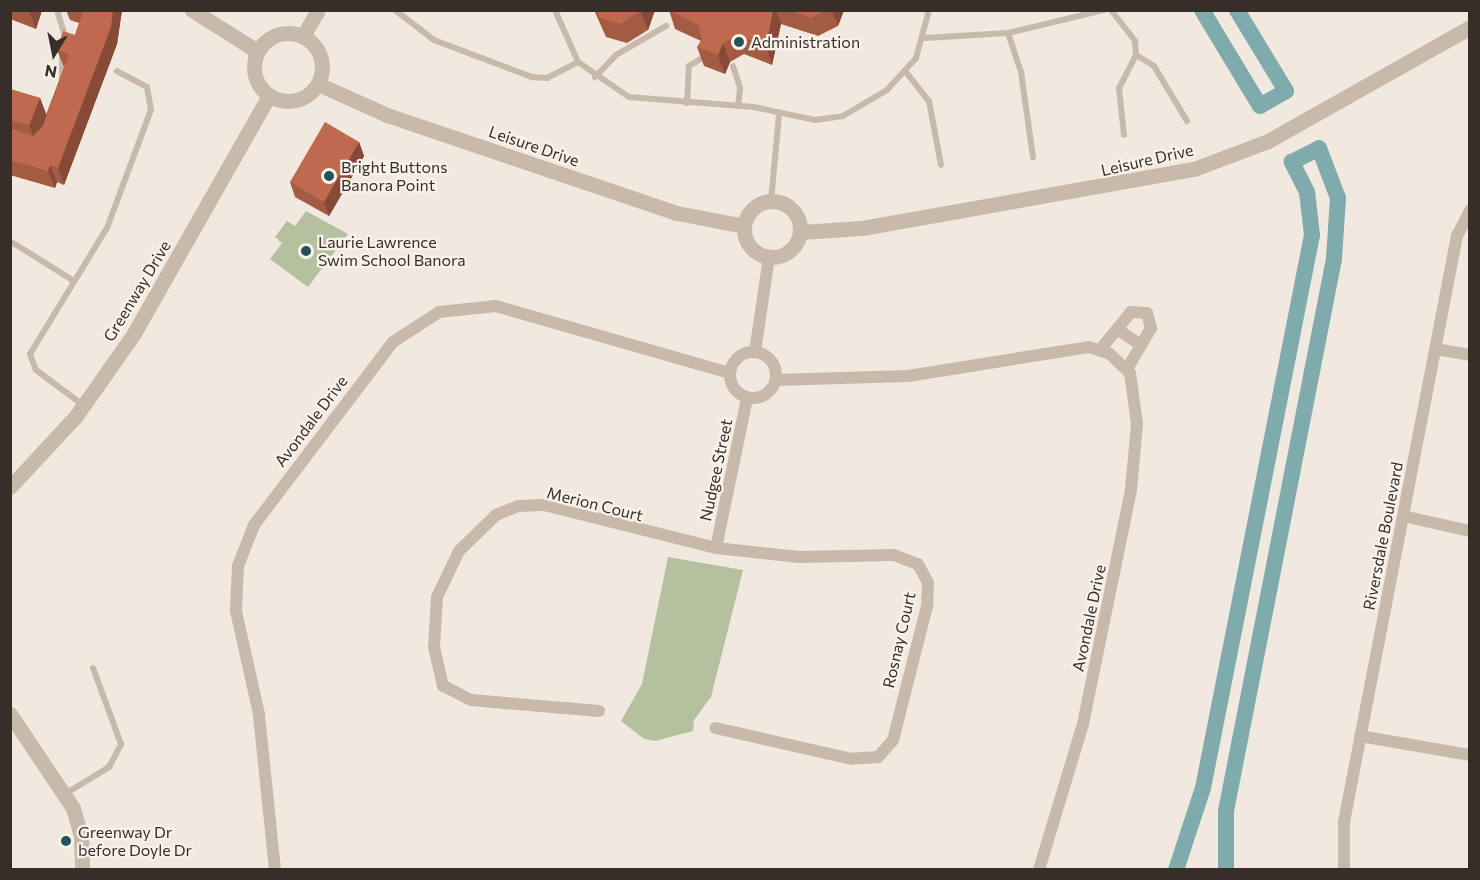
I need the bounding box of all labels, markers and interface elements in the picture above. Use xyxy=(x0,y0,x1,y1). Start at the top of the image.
north arrow xyxy=(24,24,84,84)
place label: Administration xyxy=(751,32,860,52)
marker: Administration xyxy=(732,35,746,49)
text: N xyxy=(43,62,58,83)
street label: Leisure Drive xyxy=(486,122,582,170)
street label: Leisure Drive xyxy=(1099,140,1195,180)
place label: Bright Buttons Banora Point xyxy=(341,157,448,195)
marker: Bright Buttons Banora Point xyxy=(322,169,336,183)
place label: Laurie Lawrence Swim School Banora xyxy=(318,232,466,270)
street label: Greenway Drive xyxy=(99,237,175,345)
marker: Laurie Lawrence Swim School Banora xyxy=(299,244,313,258)
street label: Avondale Drive xyxy=(271,372,351,470)
street label: Nudgee Street xyxy=(696,417,736,523)
street label: Riversdale Boulevard xyxy=(1359,460,1407,612)
street label: Merion Court xyxy=(545,483,645,525)
street label: Avondale Drive xyxy=(1068,563,1110,673)
street label: Rosnay Court xyxy=(879,590,919,690)
place label: Greenway Dr before Doyle Dr xyxy=(78,822,192,860)
marker: Greenway Dr before Doyle Dr xyxy=(59,834,73,848)

